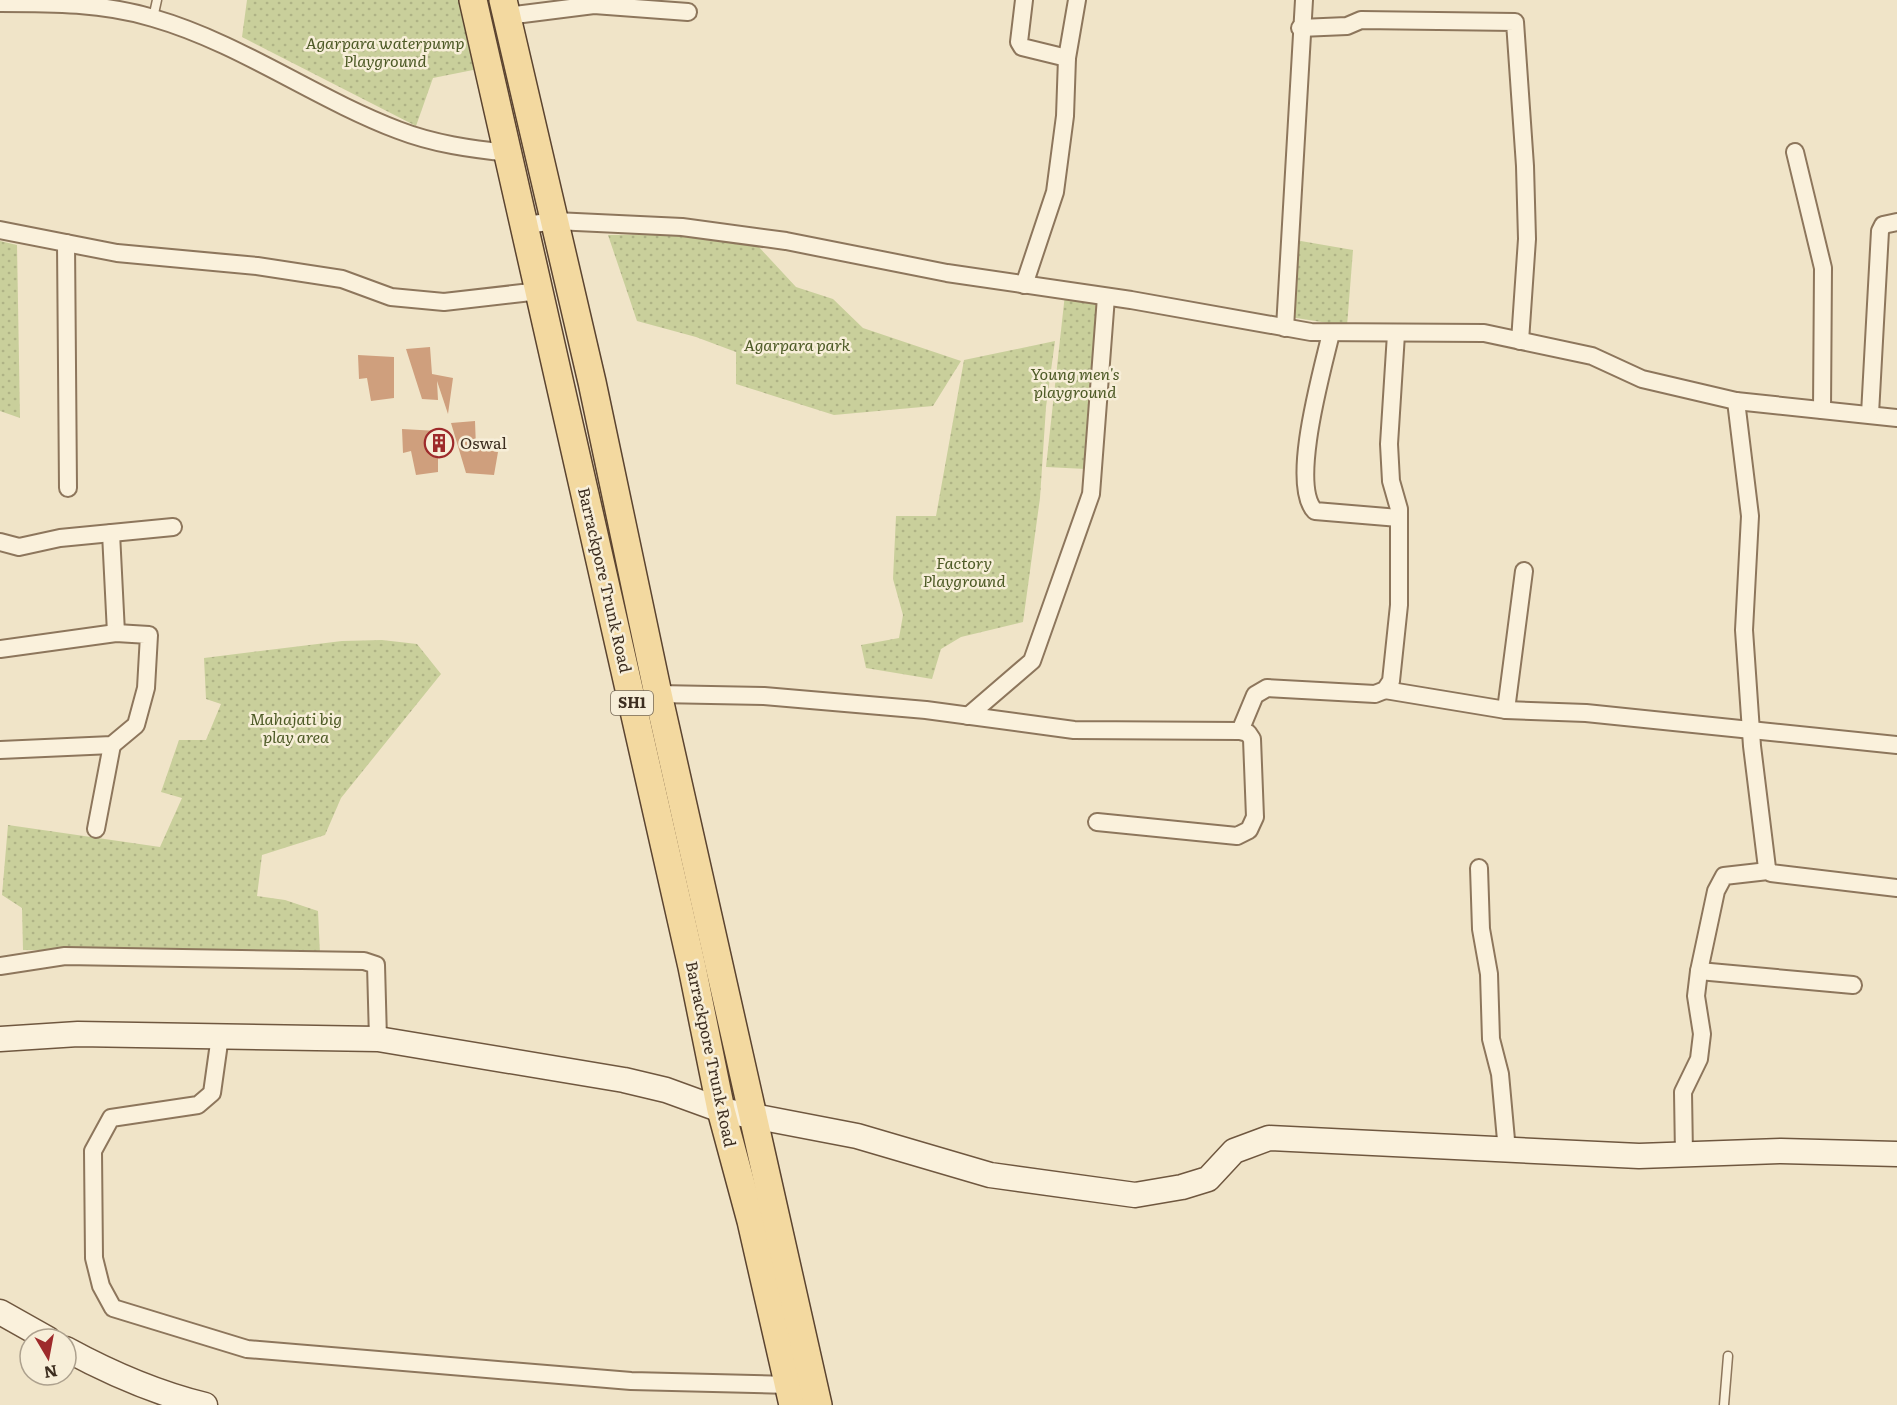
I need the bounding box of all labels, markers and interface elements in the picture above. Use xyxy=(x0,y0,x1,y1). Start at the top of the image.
park label: Agarpara waterpump Playground xyxy=(306,30,464,72)
park label: Agarpara park xyxy=(744,332,851,356)
park label: Young men's playground xyxy=(1030,361,1120,403)
building icon: Oswal xyxy=(423,427,455,459)
place label: Oswal xyxy=(460,430,507,454)
street label: Barrackpore Trunk Road xyxy=(573,485,639,675)
park label: Factory Playground xyxy=(922,550,1006,592)
road number: SH1 xyxy=(611,691,653,715)
park label: Mahajati big play area xyxy=(250,706,342,748)
street label: Barrackpore Trunk Road xyxy=(681,959,743,1149)
north arrow xyxy=(18,1327,78,1387)
text: N xyxy=(42,1360,59,1386)

